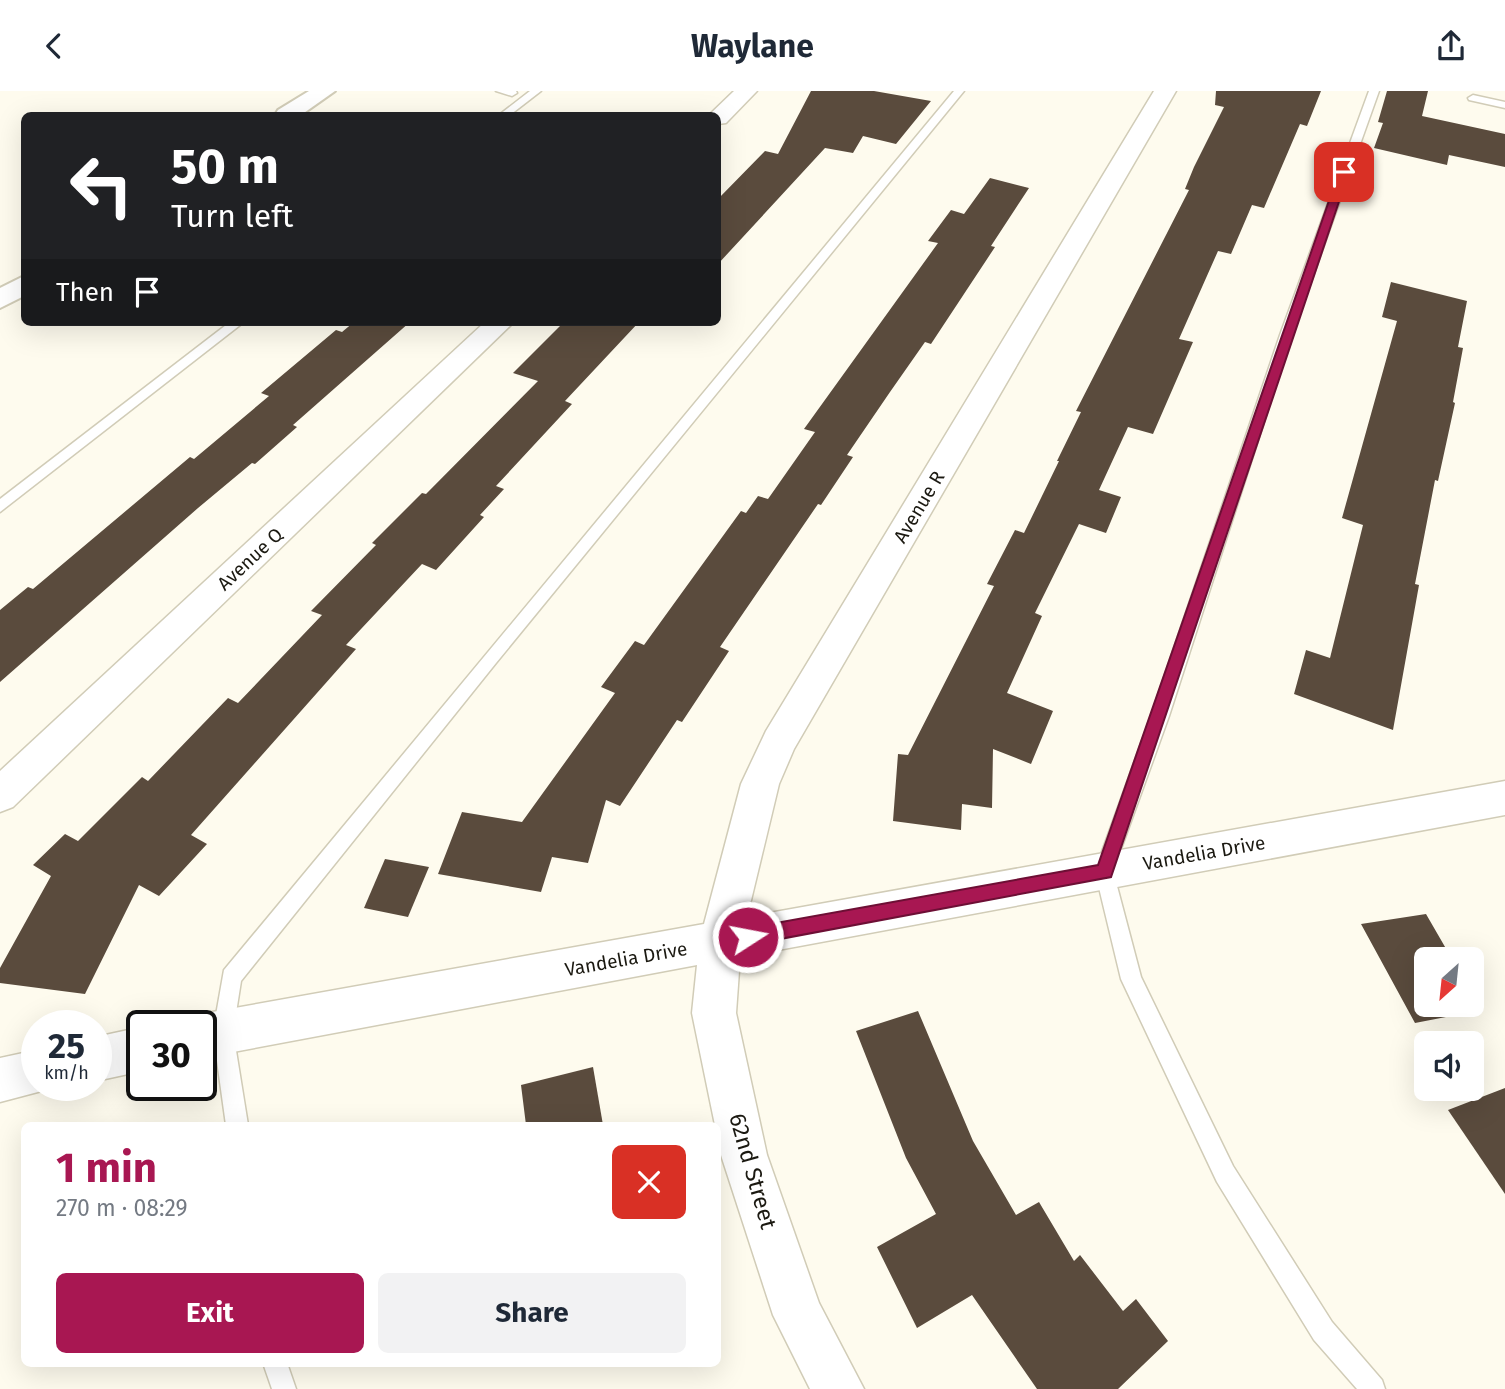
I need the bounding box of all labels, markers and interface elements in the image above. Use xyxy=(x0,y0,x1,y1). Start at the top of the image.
icon: back xyxy=(35,27,73,65)
text: Waylane xyxy=(691,27,814,65)
icon: share xyxy=(1432,27,1470,65)
text: 50 m xyxy=(171,137,279,196)
icon: left xyxy=(56,140,147,231)
pin xyxy=(1314,142,1374,202)
icon: arrive xyxy=(1325,153,1363,191)
text: Turn left xyxy=(171,197,293,235)
icon: arrive xyxy=(128,273,166,311)
text: Then xyxy=(56,277,114,308)
street label: Avenue R xyxy=(889,467,950,547)
street label: Avenue Q xyxy=(212,523,288,595)
street label: Vandelia Drive xyxy=(1141,831,1267,875)
position arrow xyxy=(711,900,785,974)
street label: Vandelia Drive xyxy=(563,937,689,981)
north arrow xyxy=(1414,947,1484,1017)
map controls xyxy=(1414,947,1484,1101)
speed limit sign: 30 xyxy=(126,1010,217,1101)
text: 25 xyxy=(48,1025,85,1067)
button: sound xyxy=(1414,1031,1484,1101)
text: km/h xyxy=(44,1062,89,1084)
street label: 62nd Street xyxy=(723,1110,783,1233)
text: 1 min xyxy=(56,1143,157,1193)
button: close xyxy=(612,1145,686,1219)
text: 270 m · 08:29 xyxy=(56,1194,188,1222)
button: Exit xyxy=(56,1273,364,1353)
button: Share xyxy=(378,1273,686,1353)

